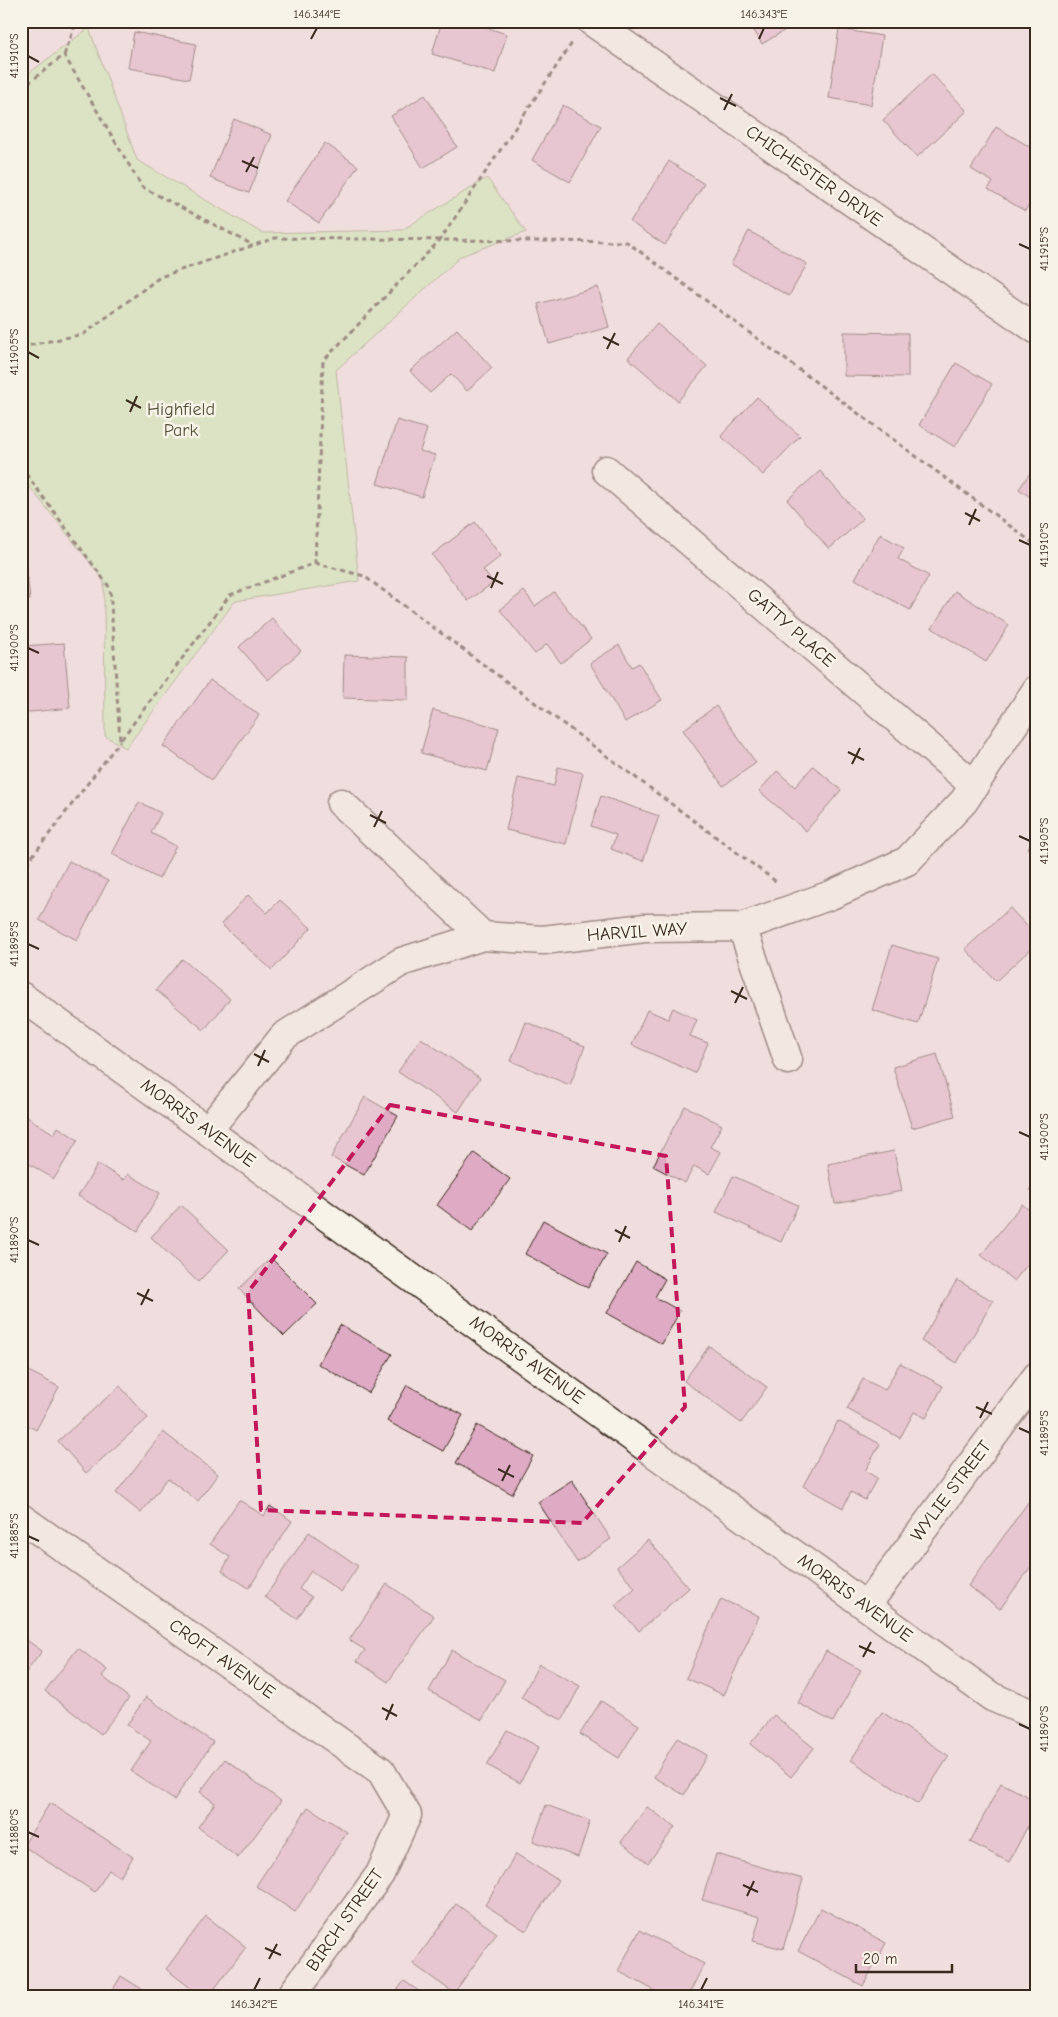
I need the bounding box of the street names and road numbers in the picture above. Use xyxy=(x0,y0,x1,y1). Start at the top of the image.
street label: CHICHESTER DRIVE xyxy=(742,121,887,231)
street label: GATTY PLACE xyxy=(743,584,839,672)
street label: HARVIL WAY xyxy=(586,918,688,946)
street label: MORRIS AVENUE xyxy=(137,1074,259,1172)
street label: MORRIS AVENUE xyxy=(466,1311,588,1409)
street label: WYLIE STREET xyxy=(906,1436,996,1545)
street label: MORRIS AVENUE xyxy=(794,1549,916,1647)
street label: CROFT AVENUE xyxy=(165,1615,279,1703)
street label: BIRCH STREET xyxy=(302,1864,388,1975)

